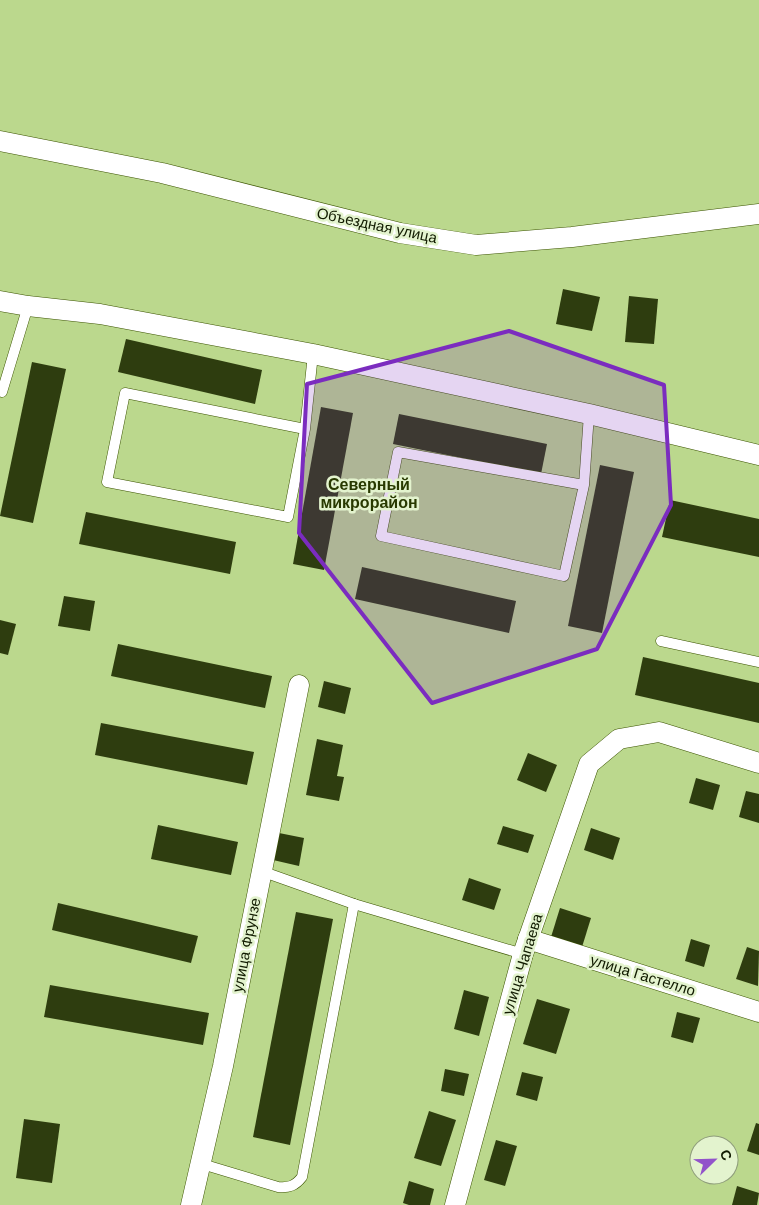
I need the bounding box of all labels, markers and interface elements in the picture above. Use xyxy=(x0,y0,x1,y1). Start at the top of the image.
street label: Объездная улица xyxy=(315,204,439,246)
district label: Северный микрорайон xyxy=(320,476,418,511)
street label: улица Фрунзе xyxy=(229,896,263,994)
street label: улица Чапаева xyxy=(499,911,546,1017)
street label: улица Гастелло xyxy=(588,951,698,999)
north arrow xyxy=(689,1135,739,1185)
text: С xyxy=(717,1147,735,1163)

